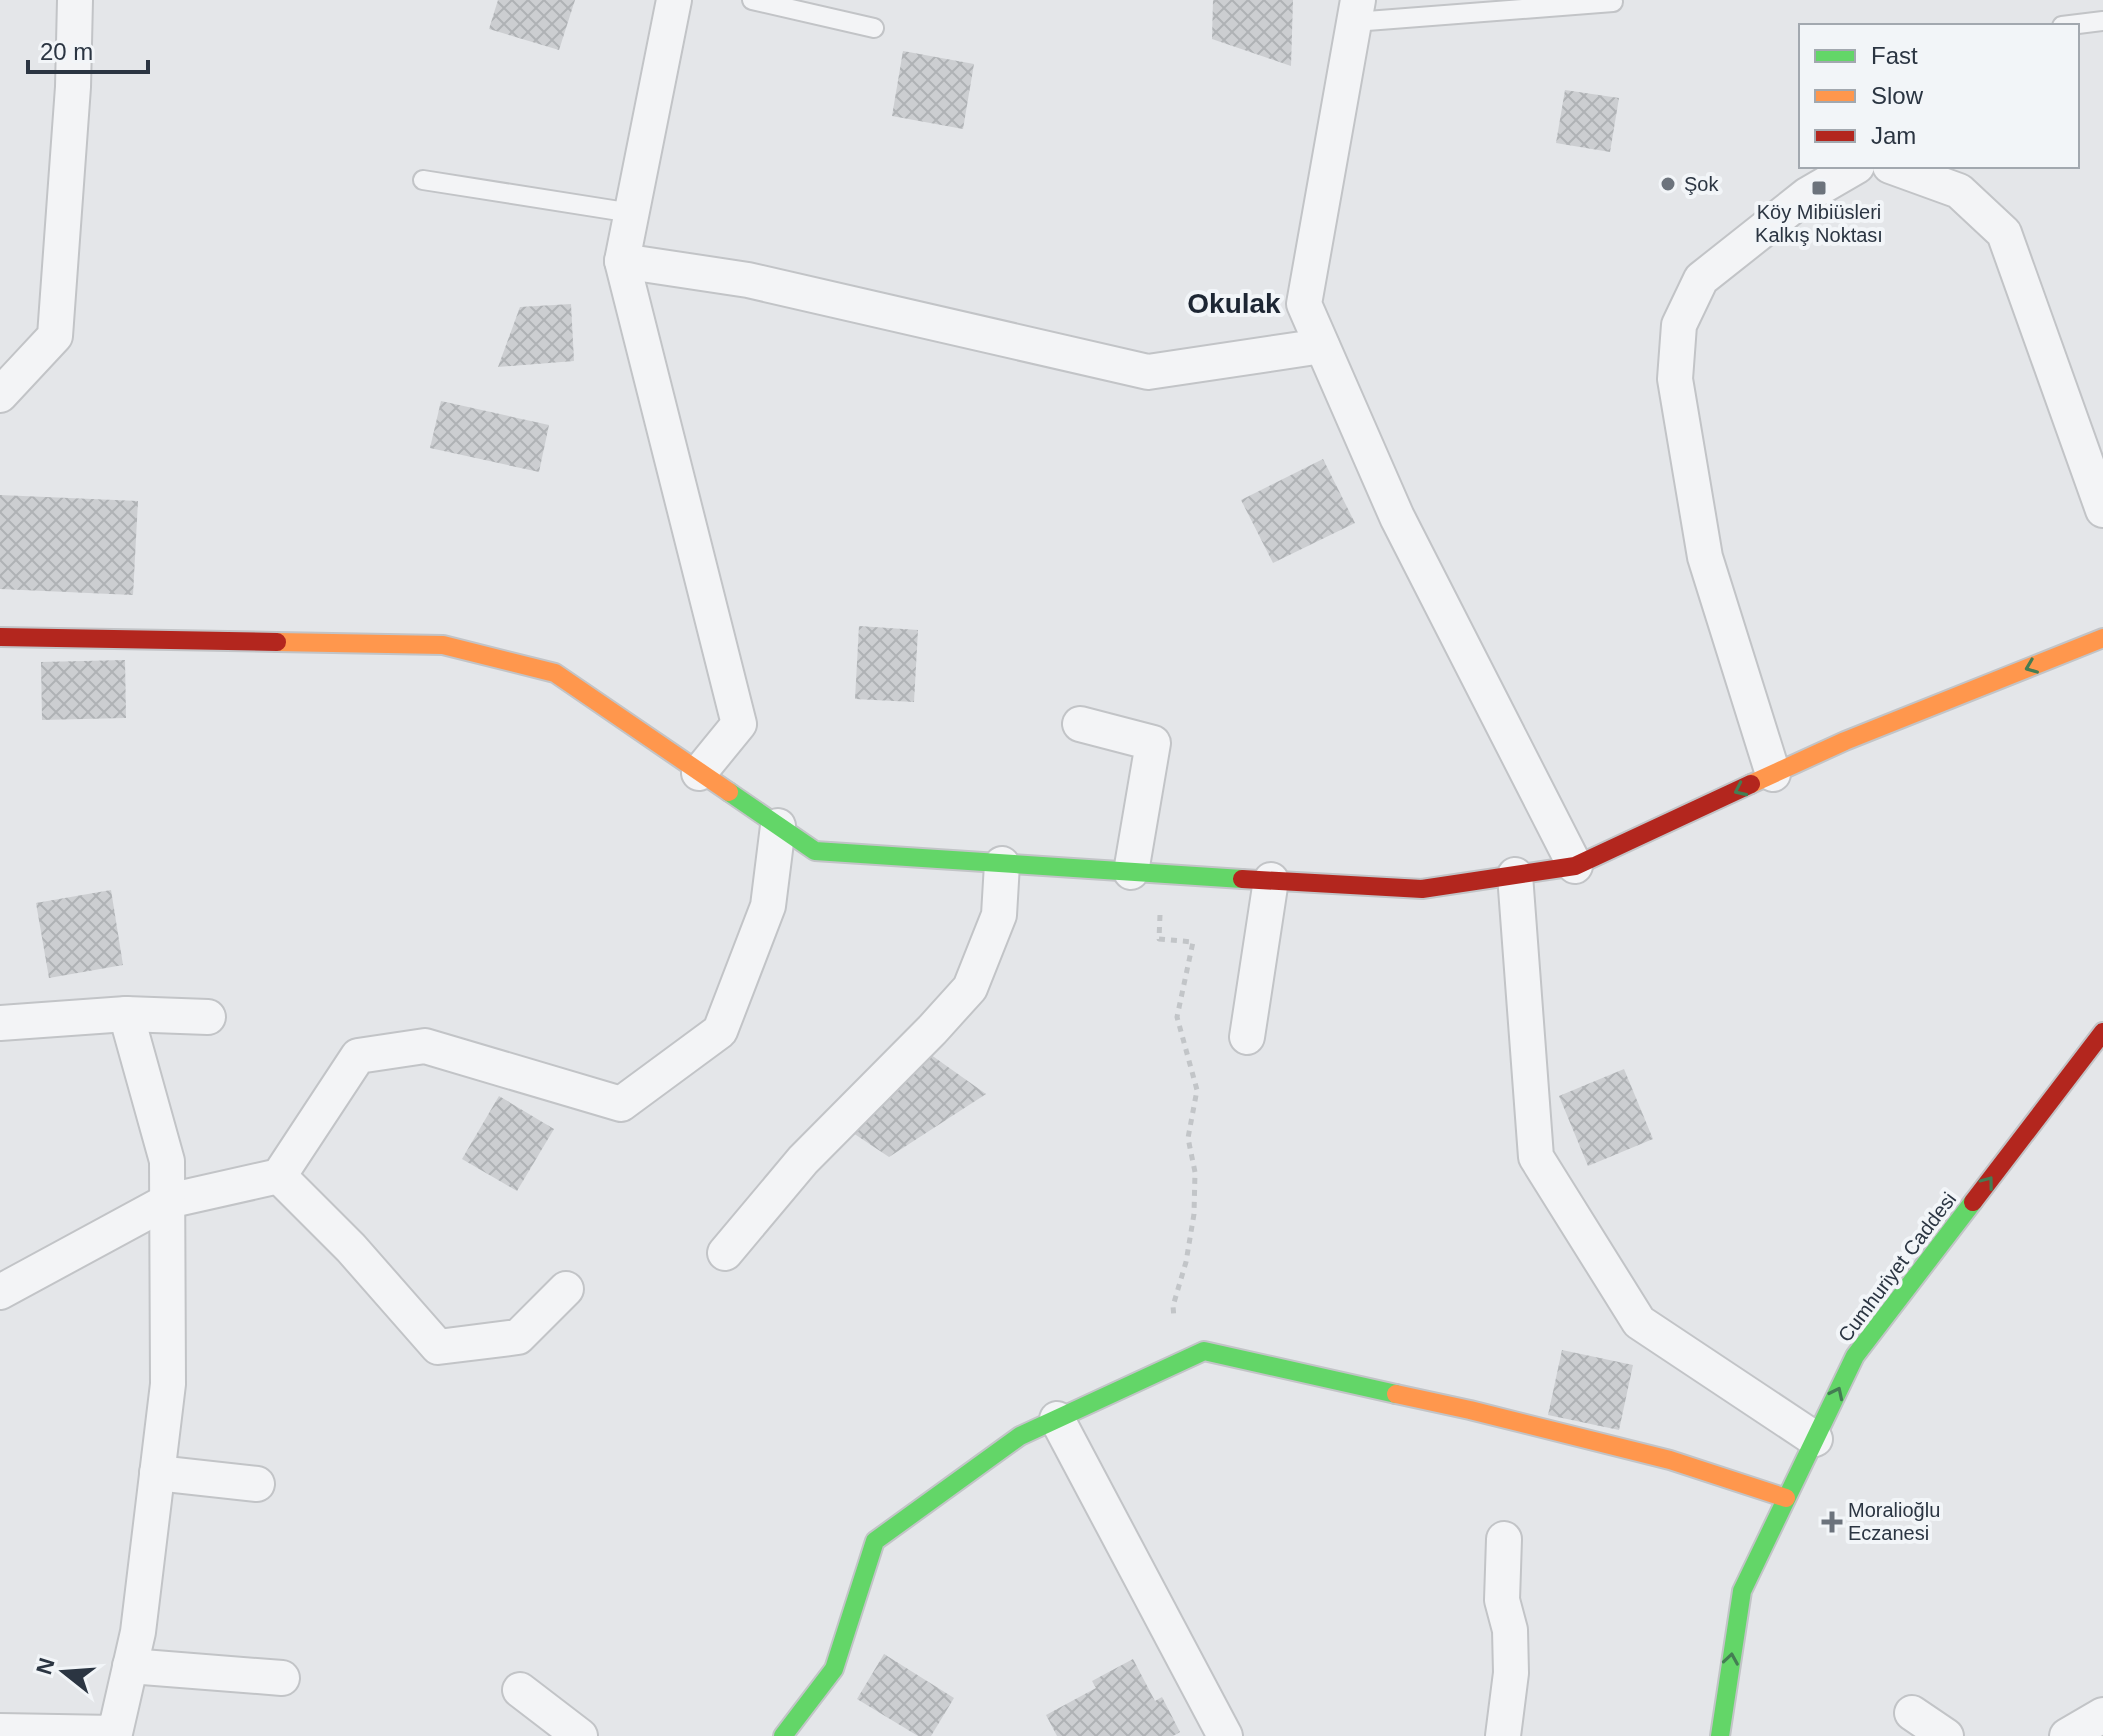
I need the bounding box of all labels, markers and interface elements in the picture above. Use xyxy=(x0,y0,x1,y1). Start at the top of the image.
scale bar xyxy=(28,24,148,74)
legend xyxy=(1799,24,2079,168)
text: 20 m xyxy=(40,38,93,65)
text: Fast xyxy=(1871,42,1918,69)
text: Slow xyxy=(1871,82,1924,109)
text: Jam xyxy=(1871,122,1916,149)
place label: Şok xyxy=(1684,173,1719,195)
marker: Şok xyxy=(1659,175,1677,193)
marker: Köy Mibiüsleri Kalkış Noktası xyxy=(1810,179,1828,197)
place label: Köy Mibiüsleri Kalkış Noktası xyxy=(1755,201,1883,246)
district label: Okulak xyxy=(1187,288,1281,319)
one-way arrow xyxy=(2025,657,2039,673)
one-way arrow xyxy=(1733,780,1748,796)
one-way arrow xyxy=(1978,1177,1992,1191)
street label: Cumhuriyet Caddesi xyxy=(1834,1188,1960,1346)
one-way arrow xyxy=(1827,1387,1843,1402)
place label: Moralioğlu Eczanesi xyxy=(1848,1499,1940,1544)
marker: Moralioğlu Eczanesi xyxy=(1823,1513,1841,1531)
north arrow xyxy=(24,1632,104,1712)
one-way arrow xyxy=(1722,1652,1739,1666)
text: N xyxy=(31,1655,60,1678)

